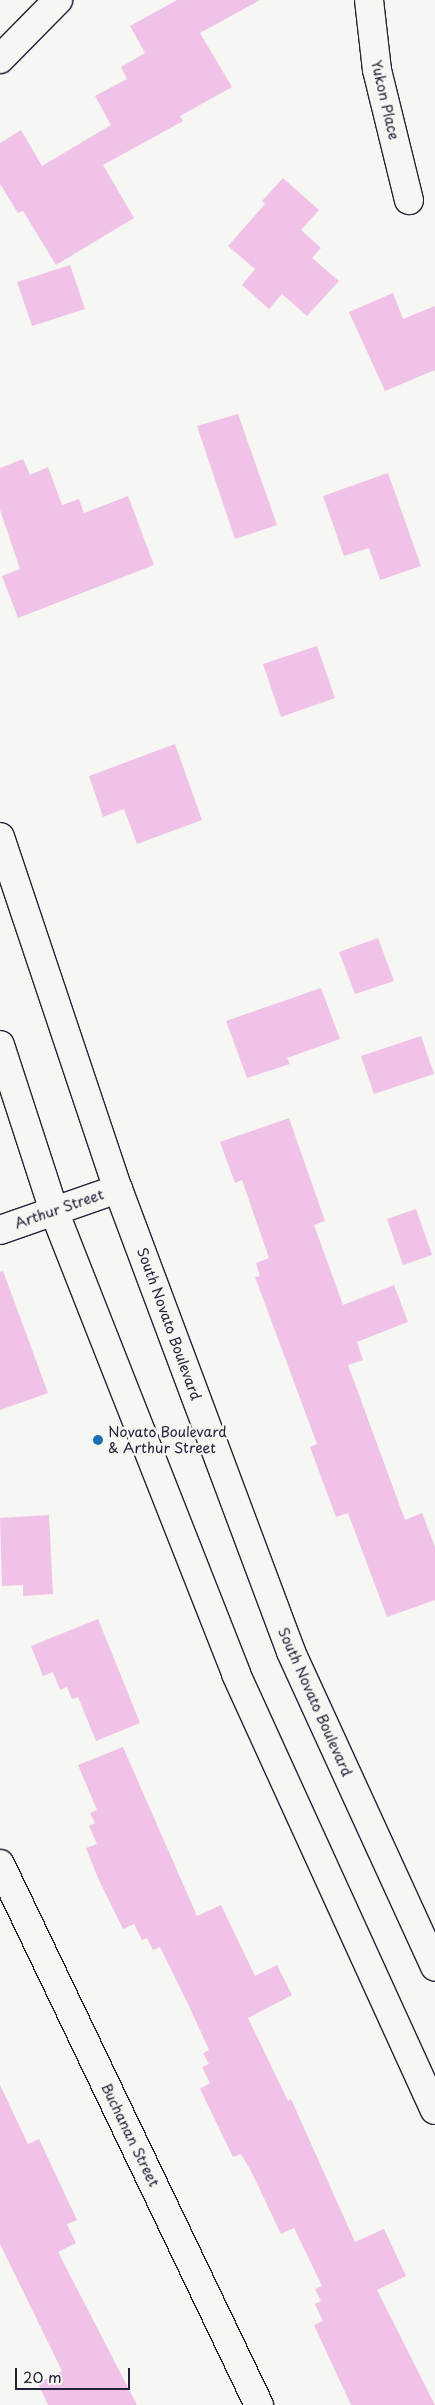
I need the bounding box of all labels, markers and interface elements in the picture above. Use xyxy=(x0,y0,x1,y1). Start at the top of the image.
street label: Yukon Place xyxy=(368,59,402,141)
street label: Arthur Street xyxy=(12,1186,106,1232)
street label: South Novato Boulevard xyxy=(133,1245,205,1403)
place label: Novato Boulevard & Arthur Street xyxy=(108,1424,228,1456)
marker: Novato Boulevard & Arthur Street xyxy=(92,1434,104,1446)
street label: South Novato Boulevard xyxy=(274,1624,356,1780)
street label: Buchanan Street xyxy=(98,2081,162,2189)
scale bar xyxy=(18,2358,132,2390)
text: 20 m xyxy=(23,2365,62,2388)

